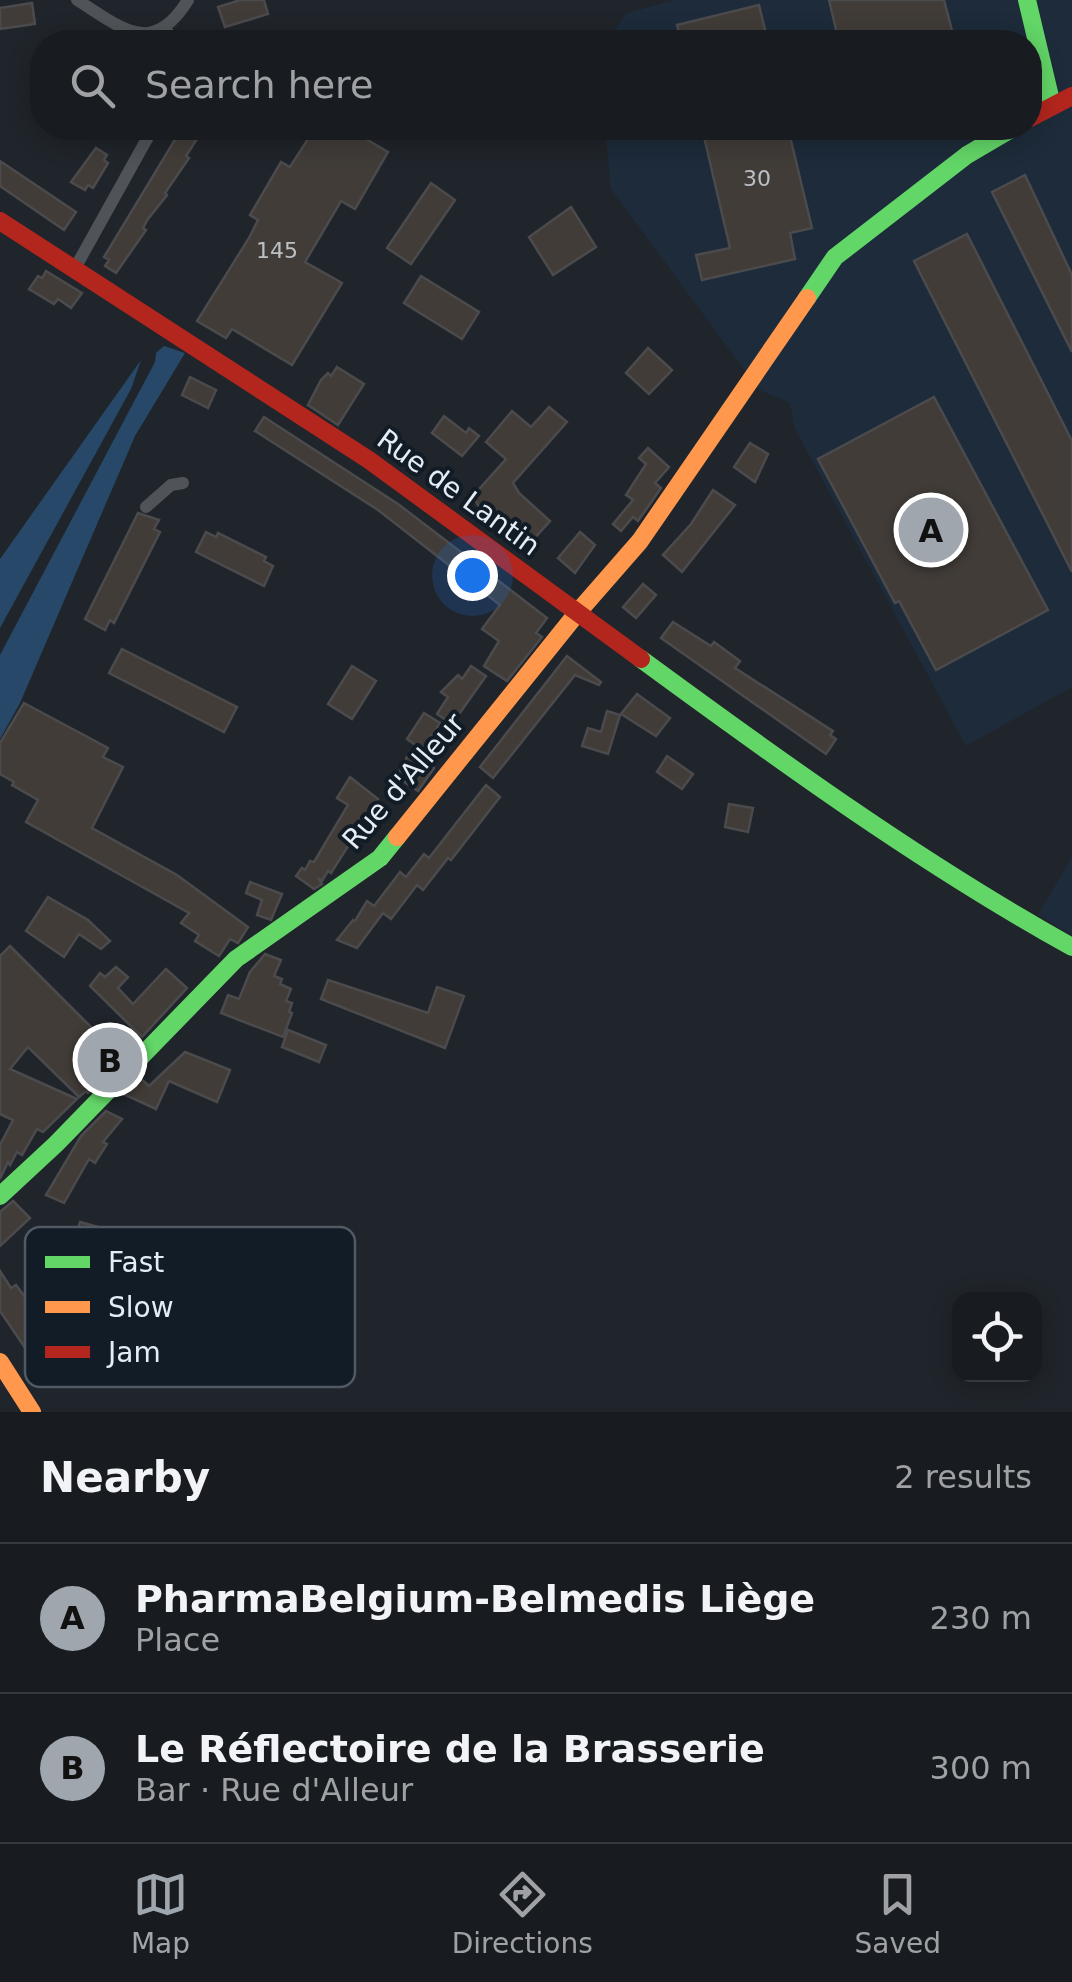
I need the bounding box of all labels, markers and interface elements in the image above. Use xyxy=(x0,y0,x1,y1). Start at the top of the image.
search box xyxy=(30,30,1042,140)
icon: search xyxy=(65,58,120,113)
text: Search here xyxy=(145,63,373,107)
house number: 30 xyxy=(743,166,771,191)
house number: 145 xyxy=(256,238,298,263)
street label: Rue de Lantin xyxy=(371,422,546,562)
pin: A xyxy=(898,492,964,568)
your location xyxy=(447,550,498,601)
street label: Rue d'Alleur xyxy=(336,706,471,856)
pin: B xyxy=(78,1022,142,1098)
legend xyxy=(25,1227,355,1387)
text: Fast xyxy=(108,1246,164,1279)
text: Slow xyxy=(108,1291,174,1324)
map controls xyxy=(952,1292,1042,1382)
button: locate xyxy=(952,1292,1042,1382)
text: Jam xyxy=(106,1336,161,1369)
text: Nearby xyxy=(40,1453,210,1502)
text: 2 results xyxy=(894,1458,1032,1496)
text: PharmaBelgium-Belmedis Liège xyxy=(135,1577,815,1621)
text: A xyxy=(60,1599,85,1637)
text: 230 m xyxy=(930,1599,1032,1637)
text: Place xyxy=(135,1621,220,1659)
text: Le Réflectoire de la Brasserie xyxy=(135,1727,765,1771)
text: B xyxy=(60,1749,85,1787)
text: 300 m xyxy=(930,1749,1032,1787)
text: Bar · Rue d'Alleur xyxy=(135,1771,413,1809)
tab: Map xyxy=(131,1867,190,1960)
tab: Directions xyxy=(452,1867,593,1960)
tab: Saved xyxy=(855,1867,941,1960)

